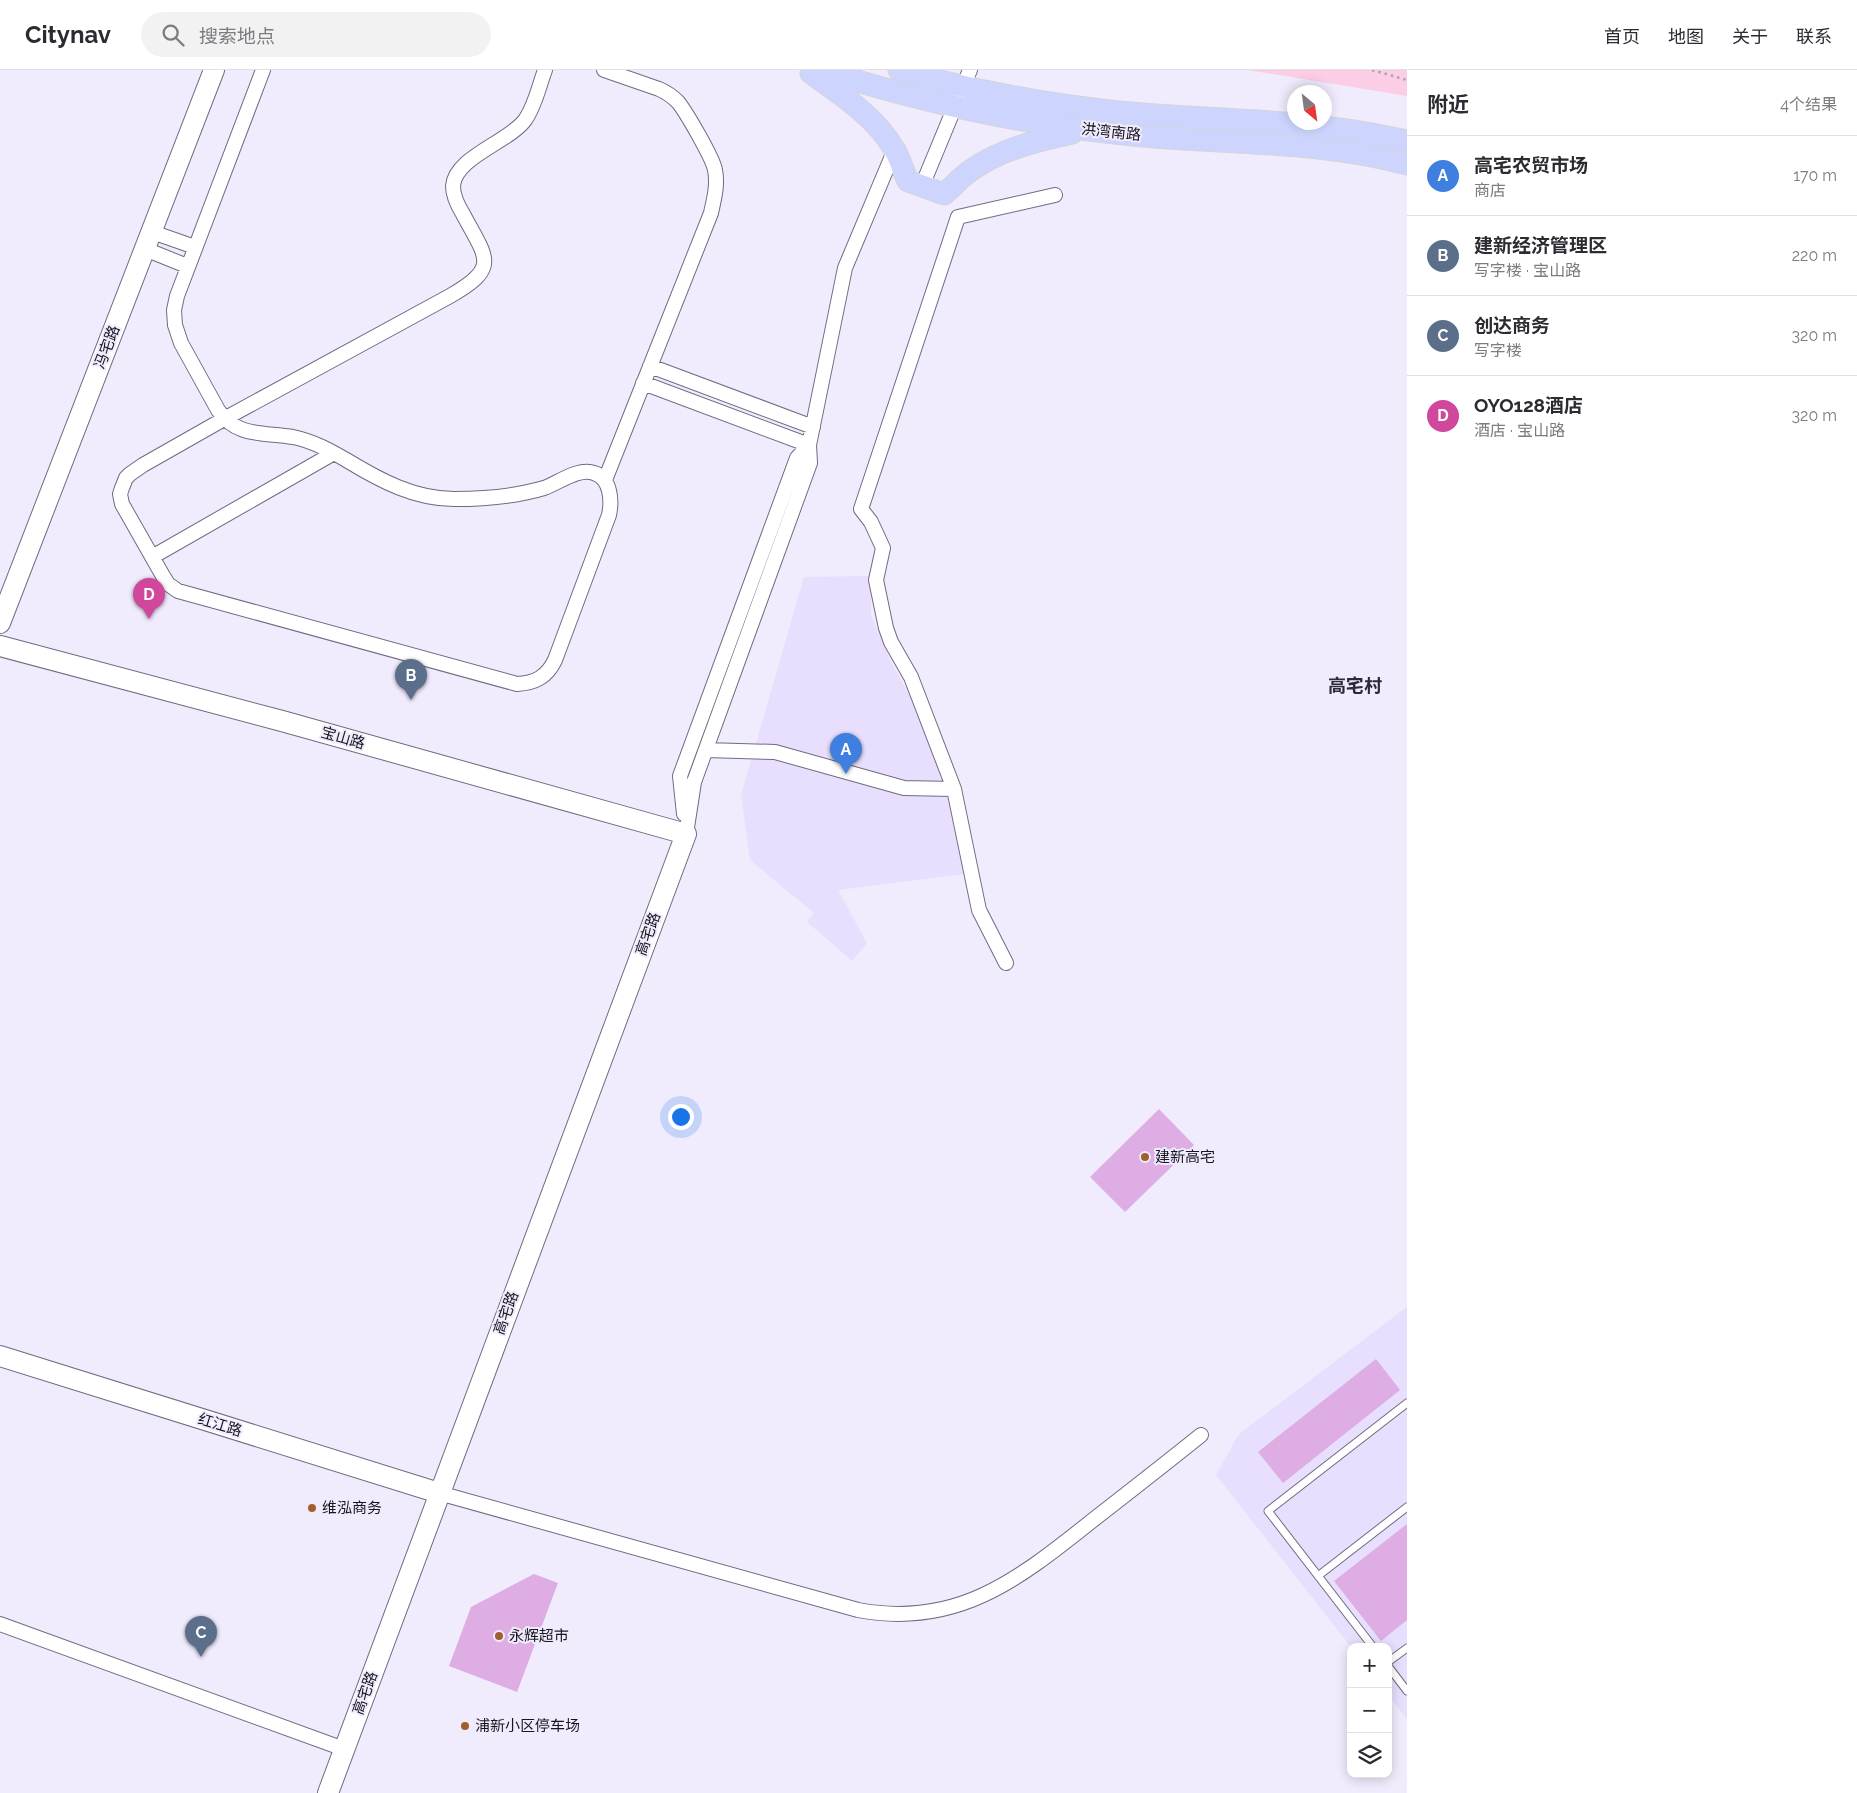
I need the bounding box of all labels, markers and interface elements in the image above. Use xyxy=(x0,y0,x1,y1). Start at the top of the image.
search box xyxy=(141,12,491,57)
text: Citynav xyxy=(25,20,111,49)
icon: search xyxy=(159,21,187,49)
text: 搜索地点 xyxy=(199,25,275,47)
text: 首页 xyxy=(1604,26,1640,47)
text: 地图 xyxy=(1668,26,1704,47)
text: 关于 xyxy=(1732,26,1768,47)
text: 联系 xyxy=(1796,26,1832,47)
north arrow xyxy=(1287,85,1332,130)
text: 附近 xyxy=(1427,92,1469,117)
text: 4个结果 xyxy=(1780,95,1837,114)
street label: 洪湾南路 xyxy=(1080,120,1142,144)
text: 高宅农贸市场 xyxy=(1474,154,1588,176)
text: A xyxy=(1438,166,1448,185)
text: 170 m xyxy=(1793,166,1837,185)
text: 商店 xyxy=(1474,181,1506,200)
text: 建新经济管理区 xyxy=(1474,234,1607,256)
text: B xyxy=(1438,246,1448,265)
text: 220 m xyxy=(1792,246,1837,265)
text: 写字楼 · 宝山路 xyxy=(1474,261,1581,280)
text: 创达商务 xyxy=(1474,314,1550,336)
street label: 冯宅路 xyxy=(91,323,123,371)
text: C xyxy=(1438,326,1448,345)
text: 320 m xyxy=(1792,326,1837,345)
text: 写字楼 xyxy=(1474,341,1522,360)
text: OYO128酒店 xyxy=(1474,394,1583,416)
text: D xyxy=(1437,406,1449,425)
text: 320 m xyxy=(1792,406,1837,425)
text: 酒店 · 宝山路 xyxy=(1474,421,1565,440)
pin: D xyxy=(133,578,165,619)
pin: B xyxy=(395,659,427,700)
district label: 高宅村 xyxy=(1328,675,1382,696)
street label: 宝山路 xyxy=(319,723,367,753)
pin: A xyxy=(830,733,862,774)
street label: 高宅路 xyxy=(632,910,664,958)
your location xyxy=(668,1104,694,1130)
place label: 建新高宅 xyxy=(1155,1148,1215,1166)
marker: 建新高宅 xyxy=(1139,1151,1151,1163)
street label: 高宅路 xyxy=(490,1289,522,1337)
street label: 红江路 xyxy=(196,1410,244,1440)
place label: 维泓商务 xyxy=(322,1499,382,1517)
marker: 维泓商务 xyxy=(306,1502,318,1514)
pin: C xyxy=(185,1616,217,1657)
place label: 永辉超市 xyxy=(509,1627,569,1645)
marker: 永辉超市 xyxy=(493,1630,505,1642)
map controls xyxy=(1347,1643,1392,1778)
button: + xyxy=(1347,1643,1392,1688)
street label: 高宅路 xyxy=(349,1669,381,1717)
button: − xyxy=(1347,1688,1392,1733)
place label: 浦新小区停车场 xyxy=(475,1717,580,1735)
marker: 浦新小区停车场 xyxy=(459,1720,471,1732)
button: layers xyxy=(1347,1733,1392,1778)

